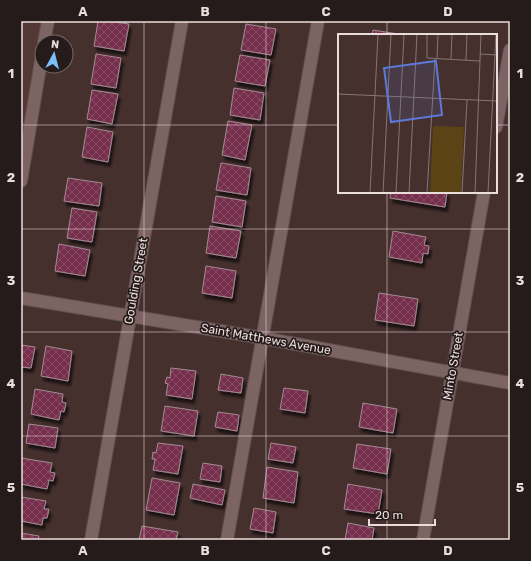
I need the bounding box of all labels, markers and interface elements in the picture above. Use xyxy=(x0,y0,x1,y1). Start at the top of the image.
text: A xyxy=(78,4,88,19)
text: B xyxy=(200,4,210,19)
text: C xyxy=(321,4,331,19)
text: D xyxy=(443,4,453,19)
north arrow xyxy=(34,34,74,74)
inset map xyxy=(338,34,497,193)
text: N xyxy=(50,38,60,52)
text: 1 xyxy=(8,66,14,81)
text: 1 xyxy=(517,66,523,81)
text: 2 xyxy=(7,170,15,185)
text: 2 xyxy=(516,170,524,185)
street label: Goulding Street xyxy=(122,236,151,325)
text: 3 xyxy=(7,273,16,288)
text: 3 xyxy=(516,273,525,288)
street label: Saint Matthews Avenue xyxy=(200,321,332,357)
street label: Minto Street xyxy=(440,331,466,401)
text: 4 xyxy=(7,376,16,391)
text: 4 xyxy=(516,376,525,391)
text: 5 xyxy=(7,480,15,495)
text: 5 xyxy=(516,480,524,495)
scale bar xyxy=(369,501,435,527)
text: 20 m xyxy=(375,508,403,522)
text: A xyxy=(78,543,88,558)
text: B xyxy=(200,543,210,558)
text: C xyxy=(321,543,331,558)
text: D xyxy=(443,543,453,558)

